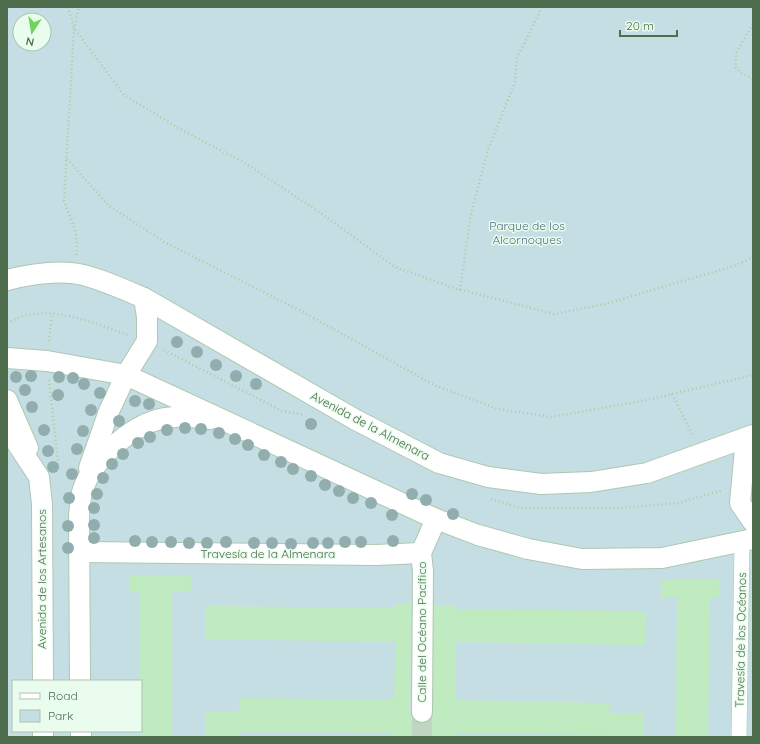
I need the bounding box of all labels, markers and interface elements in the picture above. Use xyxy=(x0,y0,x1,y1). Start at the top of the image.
north arrow xyxy=(12,12,52,52)
scale bar xyxy=(620,12,677,38)
text: 20 m xyxy=(626,18,654,33)
text: N xyxy=(25,34,35,49)
park label: Parque de los Alcornoques xyxy=(489,218,565,247)
street label: Avenida de la Almenara xyxy=(308,388,432,463)
street label: Avenida de los Artesanos xyxy=(34,509,49,649)
street label: Travesía de la Almenara xyxy=(201,546,335,561)
street label: Calle del Océano Pacífico xyxy=(414,561,429,703)
street label: Travesía de los Océanos xyxy=(732,572,749,708)
legend xyxy=(12,680,142,732)
text: Road xyxy=(48,688,78,703)
text: Park xyxy=(48,708,73,723)

